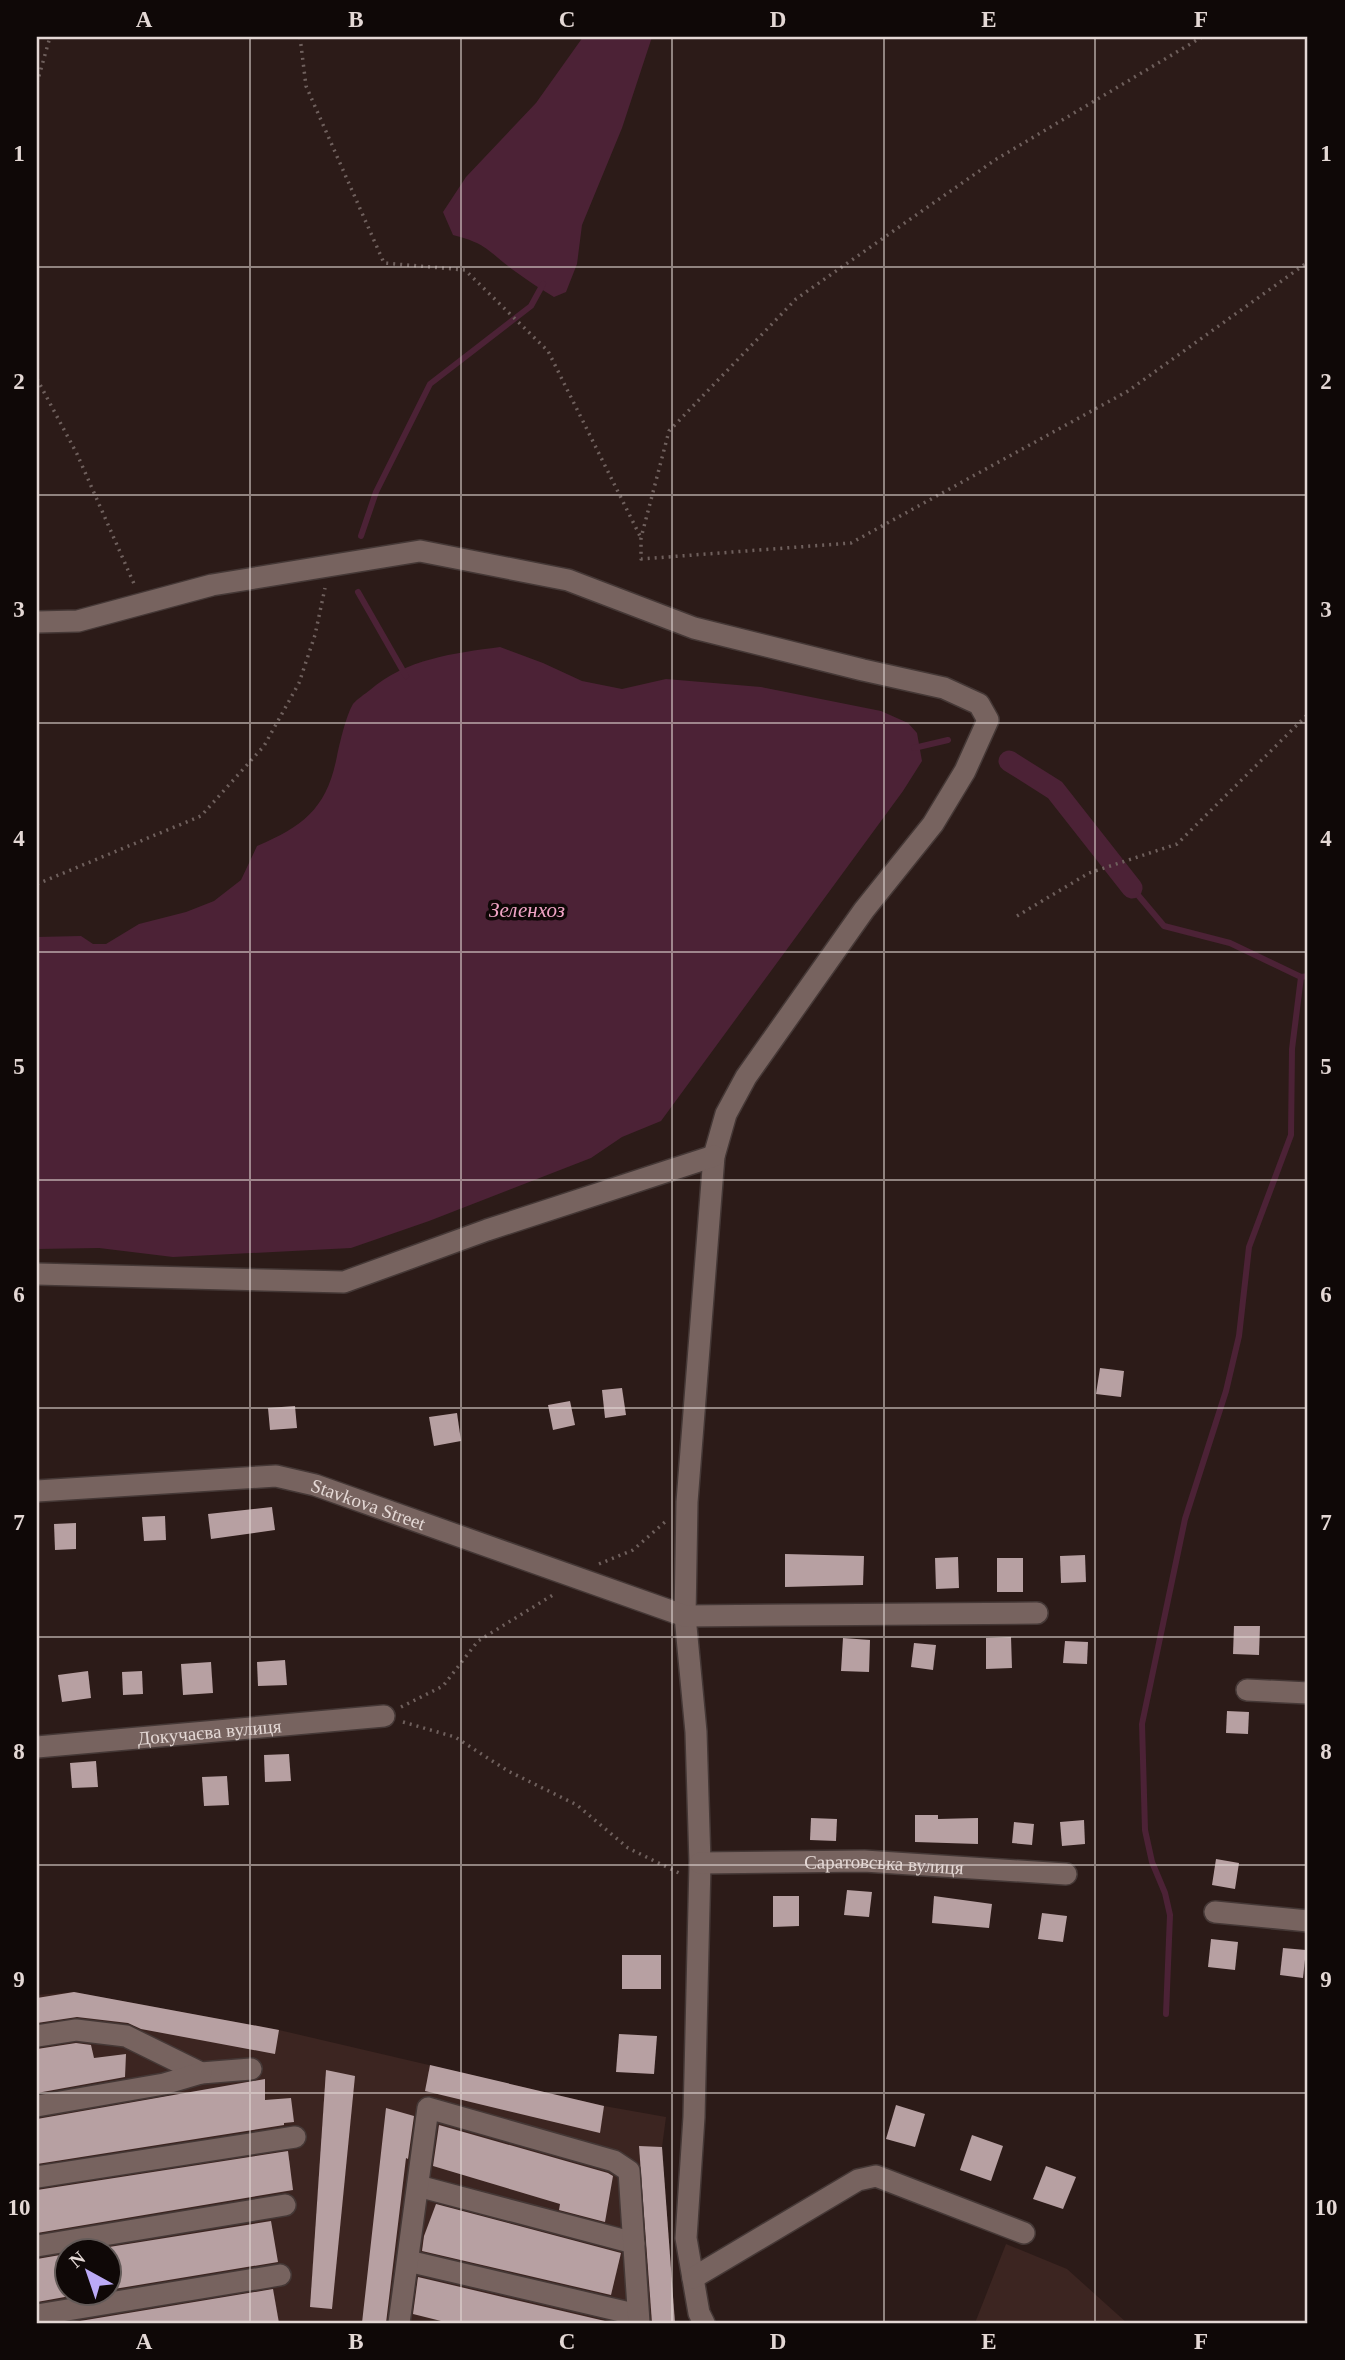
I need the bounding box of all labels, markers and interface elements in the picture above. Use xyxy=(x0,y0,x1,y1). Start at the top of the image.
text: A xyxy=(136,7,153,32)
text: B xyxy=(348,7,364,32)
text: C xyxy=(559,7,575,32)
text: D xyxy=(770,7,786,32)
text: E xyxy=(981,7,997,32)
text: F xyxy=(1194,7,1208,32)
text: 1 xyxy=(13,141,25,166)
text: 1 xyxy=(1320,141,1332,166)
text: 2 xyxy=(13,369,25,394)
text: 2 xyxy=(1320,369,1332,394)
text: 3 xyxy=(13,597,25,622)
text: 3 xyxy=(1320,597,1332,622)
text: 4 xyxy=(13,826,25,851)
text: 4 xyxy=(1320,826,1332,851)
water label: Зеленхоз xyxy=(489,898,565,922)
text: 5 xyxy=(13,1054,25,1079)
text: 5 xyxy=(1320,1054,1332,1079)
text: 6 xyxy=(13,1282,25,1307)
text: 6 xyxy=(1320,1282,1332,1307)
street label: Stavkova Street xyxy=(308,1474,429,1534)
text: 7 xyxy=(13,1510,25,1535)
text: 7 xyxy=(1320,1510,1332,1535)
street label: Докучаєва вулиця xyxy=(136,1715,283,1749)
text: 8 xyxy=(13,1739,25,1764)
text: 8 xyxy=(1320,1739,1332,1764)
street label: Саратовська вулиця xyxy=(804,1851,965,1878)
text: 9 xyxy=(13,1967,25,1992)
text: 9 xyxy=(1320,1967,1332,1992)
text: 10 xyxy=(8,2195,31,2220)
text: 10 xyxy=(1315,2195,1338,2220)
north arrow xyxy=(52,2238,122,2308)
text: N xyxy=(65,2247,90,2272)
text: A xyxy=(136,2329,153,2354)
text: B xyxy=(348,2329,364,2354)
text: C xyxy=(559,2329,575,2354)
text: D xyxy=(770,2329,786,2354)
text: E xyxy=(981,2329,997,2354)
text: F xyxy=(1194,2329,1208,2354)

